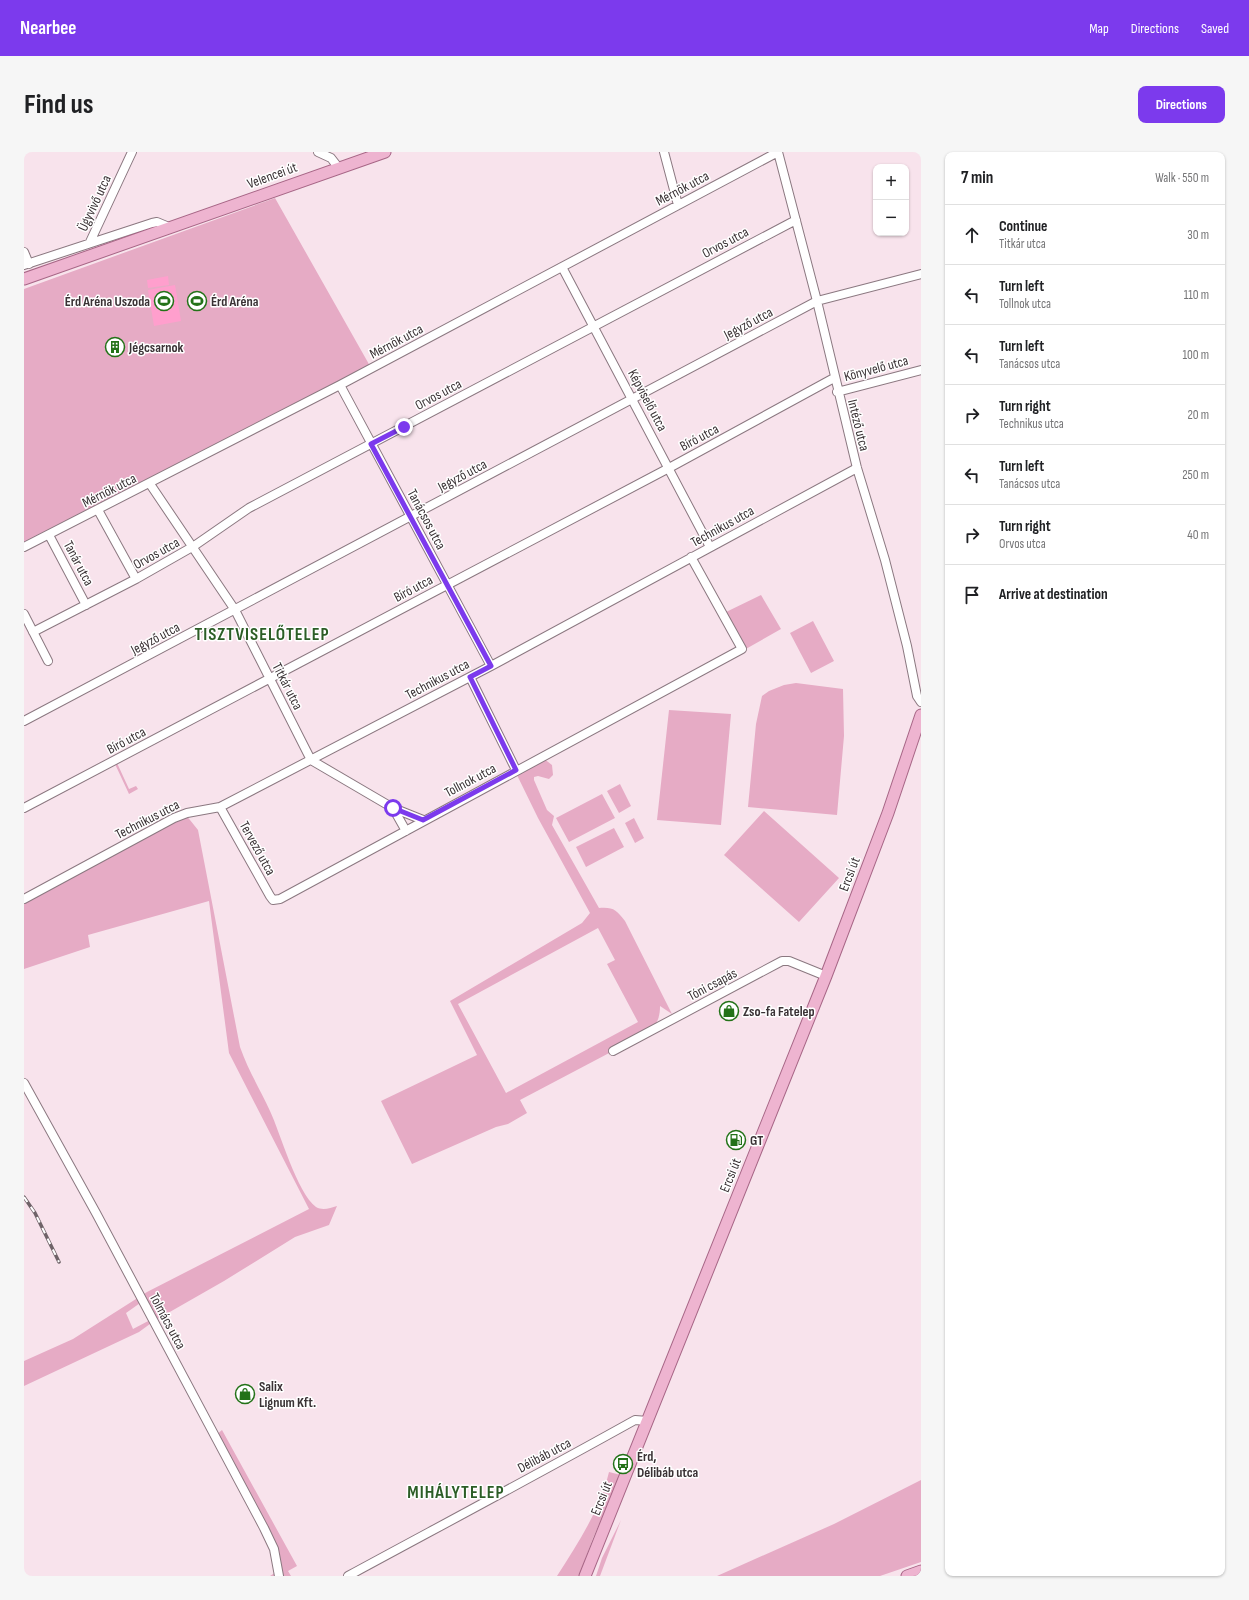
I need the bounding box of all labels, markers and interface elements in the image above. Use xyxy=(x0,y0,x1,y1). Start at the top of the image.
text: Nearbee xyxy=(20,17,76,40)
text: Map xyxy=(1089,20,1109,37)
text: Directions xyxy=(1131,20,1179,37)
text: Saved xyxy=(1201,20,1229,37)
button: Directions xyxy=(1138,86,1225,123)
text: Find us xyxy=(24,88,93,121)
street label: Velencei út xyxy=(245,159,299,192)
map controls xyxy=(873,164,909,236)
button: + xyxy=(873,164,909,200)
street label: Mérnök utca xyxy=(653,167,712,210)
text: 7 min xyxy=(961,168,993,188)
text: Walk · 550 m xyxy=(1155,170,1209,186)
street label: Ügyvivő utca xyxy=(74,172,115,234)
button: − xyxy=(873,200,909,236)
text: Continue xyxy=(999,217,1048,236)
street label: Orvos utca xyxy=(699,223,751,262)
icon: ahead xyxy=(961,224,983,246)
text: 30 m xyxy=(1187,227,1209,243)
text: Titkár utca xyxy=(999,236,1046,252)
text: Turn left xyxy=(999,277,1044,296)
icon: left xyxy=(961,284,983,306)
text: 110 m xyxy=(1184,287,1209,303)
sports icon: Érd Aréna Uszoda xyxy=(153,290,175,312)
sports icon: Érd Aréna xyxy=(186,290,208,312)
place label: Érd Aréna Uszoda xyxy=(65,293,150,310)
place label: Érd Aréna xyxy=(211,293,259,310)
text: Tollnok utca xyxy=(999,296,1051,312)
street label: Jegyző utca xyxy=(720,303,776,344)
street label: Mérnök utca xyxy=(367,320,426,363)
building icon: Jégcsarnok xyxy=(104,336,126,358)
text: Turn left xyxy=(999,337,1044,356)
place label: Jégcsarnok xyxy=(128,339,184,356)
icon: left xyxy=(961,344,983,366)
text: 100 m xyxy=(1182,347,1209,363)
street label: Könyvelő utca xyxy=(842,352,910,385)
text: Tanácsos utca xyxy=(999,356,1060,372)
street label: Képviselő utca xyxy=(624,366,671,434)
street label: Orvos utca xyxy=(412,375,464,414)
text: Turn right xyxy=(999,397,1051,416)
street label: Intéző utca xyxy=(844,398,873,453)
icon: right xyxy=(961,404,983,426)
text: 20 m xyxy=(1187,407,1209,423)
text: Technikus utca xyxy=(999,416,1064,432)
route end xyxy=(395,418,413,436)
street label: Bíró utca xyxy=(677,420,722,455)
street label: Jegyző utca xyxy=(434,455,490,496)
text: Turn left xyxy=(999,457,1044,476)
icon: left xyxy=(961,464,983,486)
text: 250 m xyxy=(1182,467,1209,483)
street label: Mérnök utca xyxy=(79,470,139,511)
text: Tanácsos utca xyxy=(999,476,1060,492)
street label: Tanácsos utca xyxy=(404,486,450,552)
street label: Technikus utca xyxy=(688,502,757,551)
text: Turn right xyxy=(999,517,1051,536)
icon: right xyxy=(961,524,983,546)
text: 40 m xyxy=(1187,527,1209,543)
street label: Orvos utca xyxy=(130,534,182,573)
text: Orvos utca xyxy=(999,536,1046,552)
street label: Tanár utca xyxy=(60,538,97,589)
street label: Bíró utca xyxy=(391,571,436,606)
icon: arrive xyxy=(961,584,983,606)
text: Arrive at destination xyxy=(999,585,1108,604)
street label: Jegyző utca xyxy=(127,618,183,659)
district label: TISZTVISELŐTELEP xyxy=(194,624,330,645)
street label: Technikus utca xyxy=(402,656,472,703)
street label: Titkár utca xyxy=(269,660,307,713)
street label: Bíró utca xyxy=(104,723,149,758)
street label: Tollnok utca xyxy=(442,760,499,801)
street label: Technikus utca xyxy=(112,796,182,843)
route start xyxy=(384,799,402,817)
street label: Tervező utca xyxy=(236,818,279,878)
street label: Ercsi út xyxy=(835,855,864,894)
street label: Tóni csapás xyxy=(685,964,740,1005)
shop icon: Zso-fa Fatelep xyxy=(718,1000,740,1022)
place label: Zso-fa Fatelep xyxy=(743,1003,815,1020)
fuel station icon: GT xyxy=(725,1129,747,1151)
place label: GT xyxy=(750,1132,763,1149)
street label: Ercsi út xyxy=(716,1156,745,1195)
street label: Tolmács utca xyxy=(146,1290,189,1352)
place label: Salix Lignum Kft. xyxy=(259,1378,316,1411)
shop icon: Salix Lignum Kft. xyxy=(234,1383,256,1405)
street label: Délibáb utca xyxy=(515,1434,574,1477)
place label: Érd, Délibáb utca xyxy=(637,1448,699,1481)
bus stop icon: Érd, Délibáb utca xyxy=(612,1453,634,1475)
street label: Ercsi út xyxy=(587,1479,616,1518)
district label: MIHÁLYTELEP xyxy=(407,1482,505,1503)

